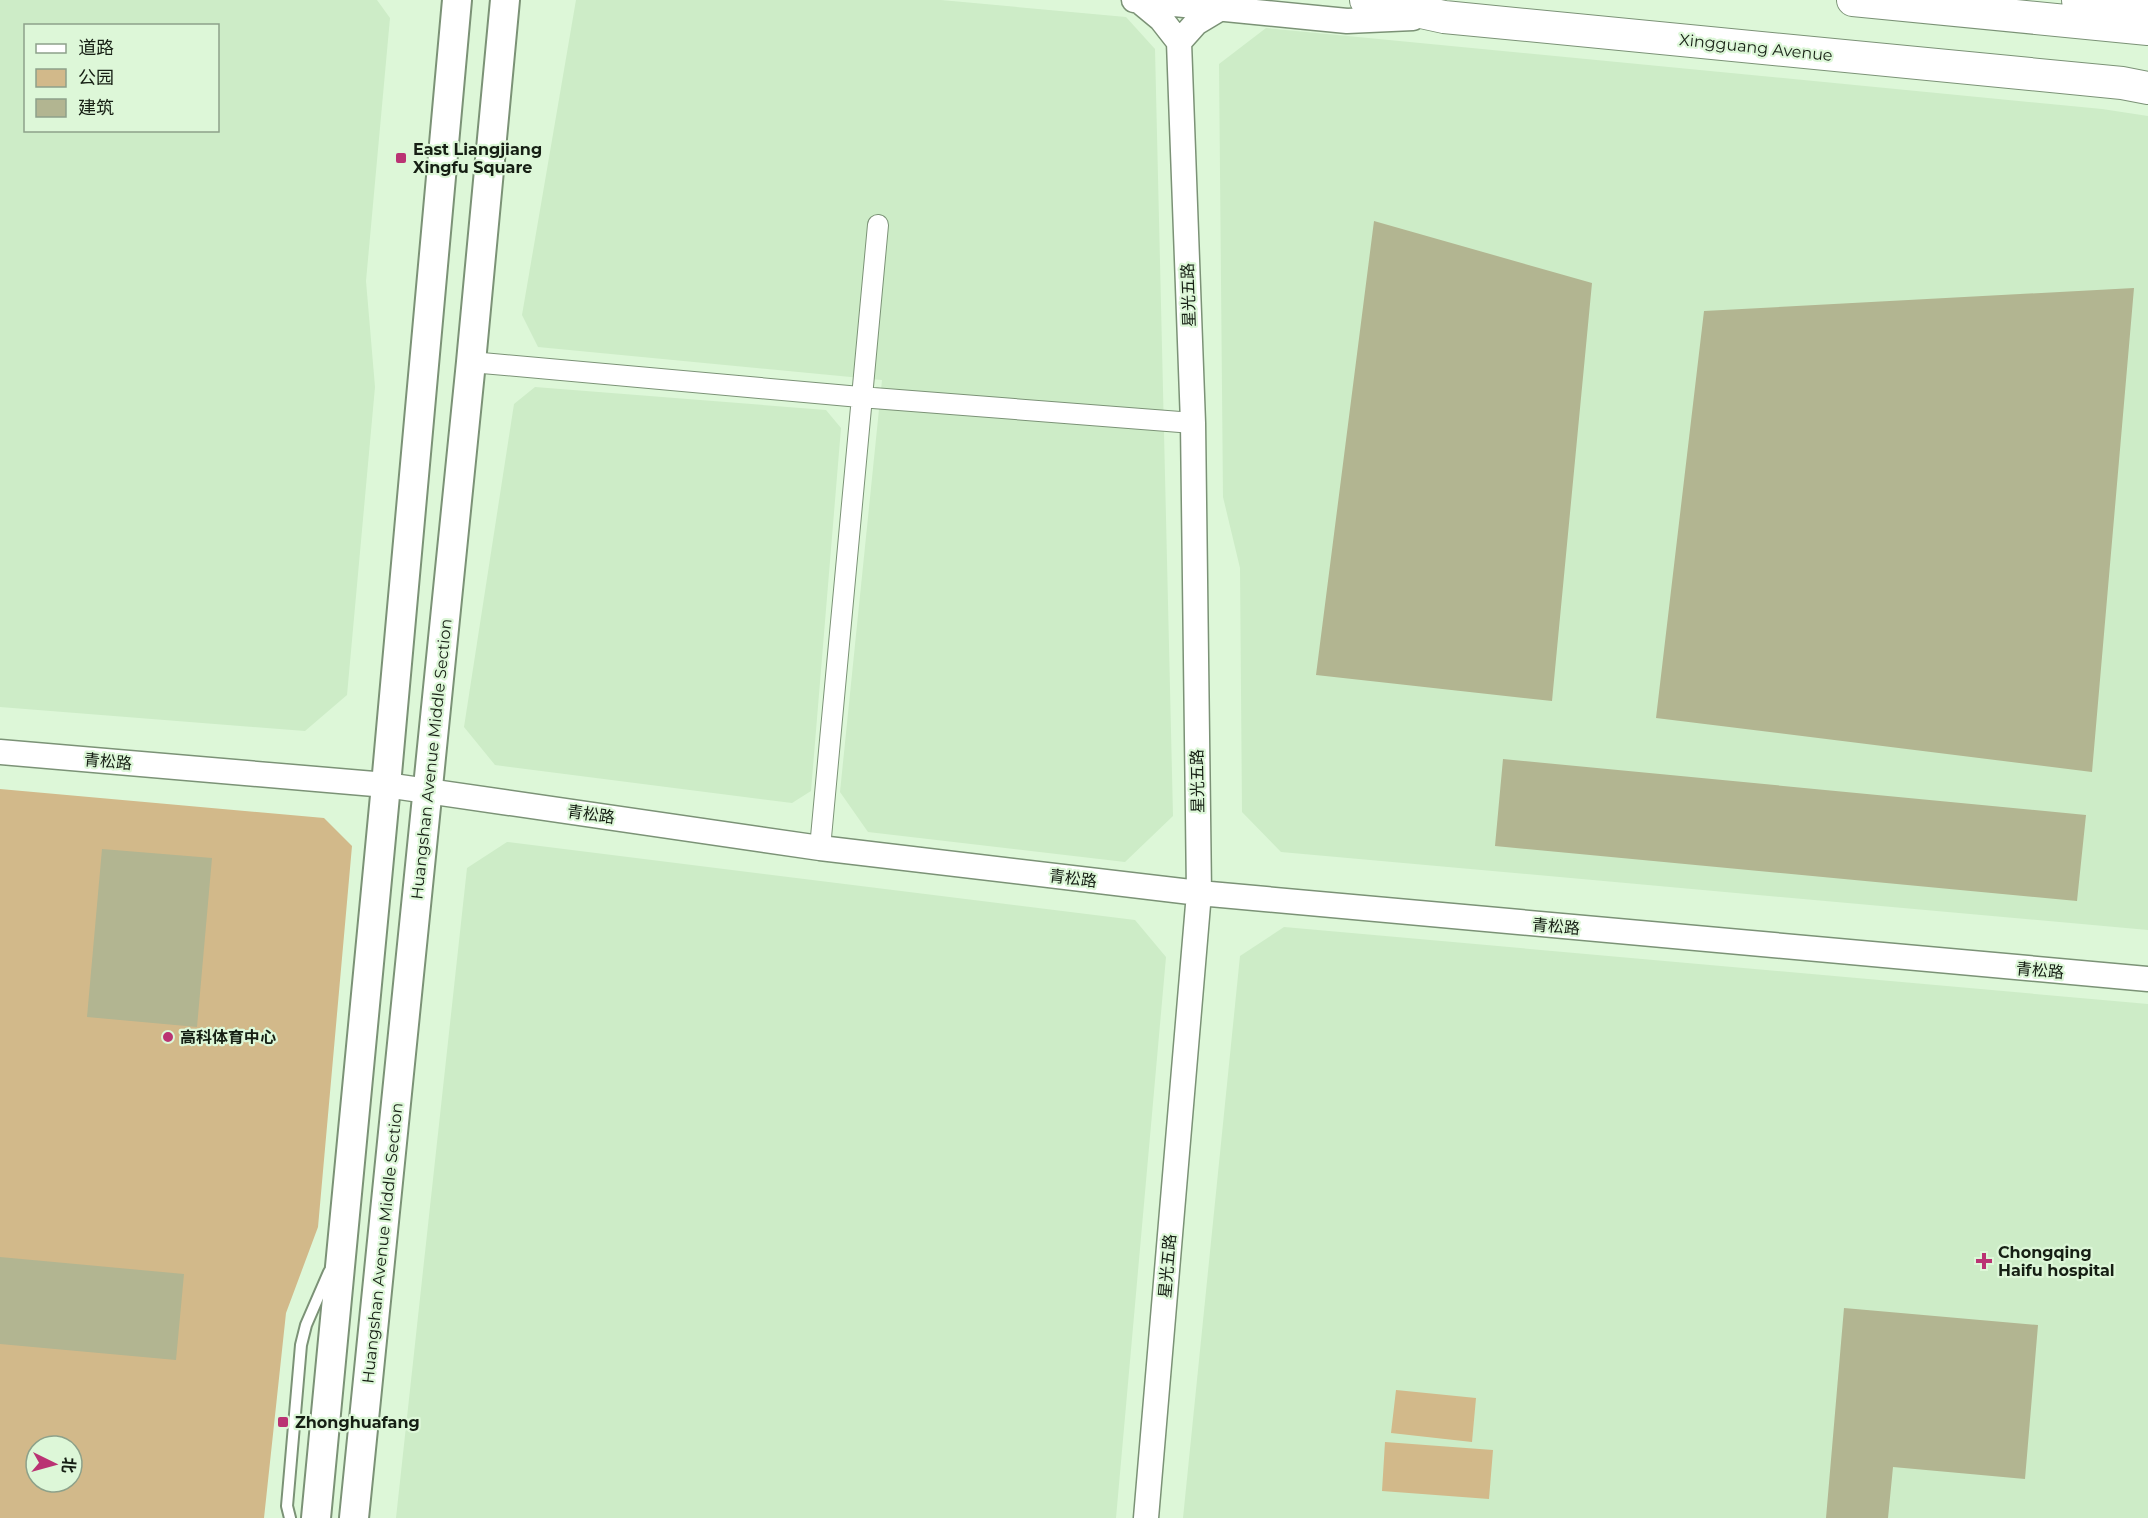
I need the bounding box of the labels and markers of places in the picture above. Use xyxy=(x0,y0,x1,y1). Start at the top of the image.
place label: East Liangjiang Xingfu Square xyxy=(413,140,542,177)
marker: East Liangjiang Xingfu Square xyxy=(394,151,408,165)
place label: 高科体育中心 xyxy=(180,1028,276,1047)
marker: 高科体育中心 xyxy=(161,1030,175,1044)
place label: Chongqing Haifu hospital xyxy=(1998,1243,2115,1280)
marker: Chongqing Haifu hospital xyxy=(1975,1252,1993,1270)
place label: Zhonghuafang xyxy=(295,1413,420,1432)
marker: Zhonghuafang xyxy=(276,1415,290,1429)

